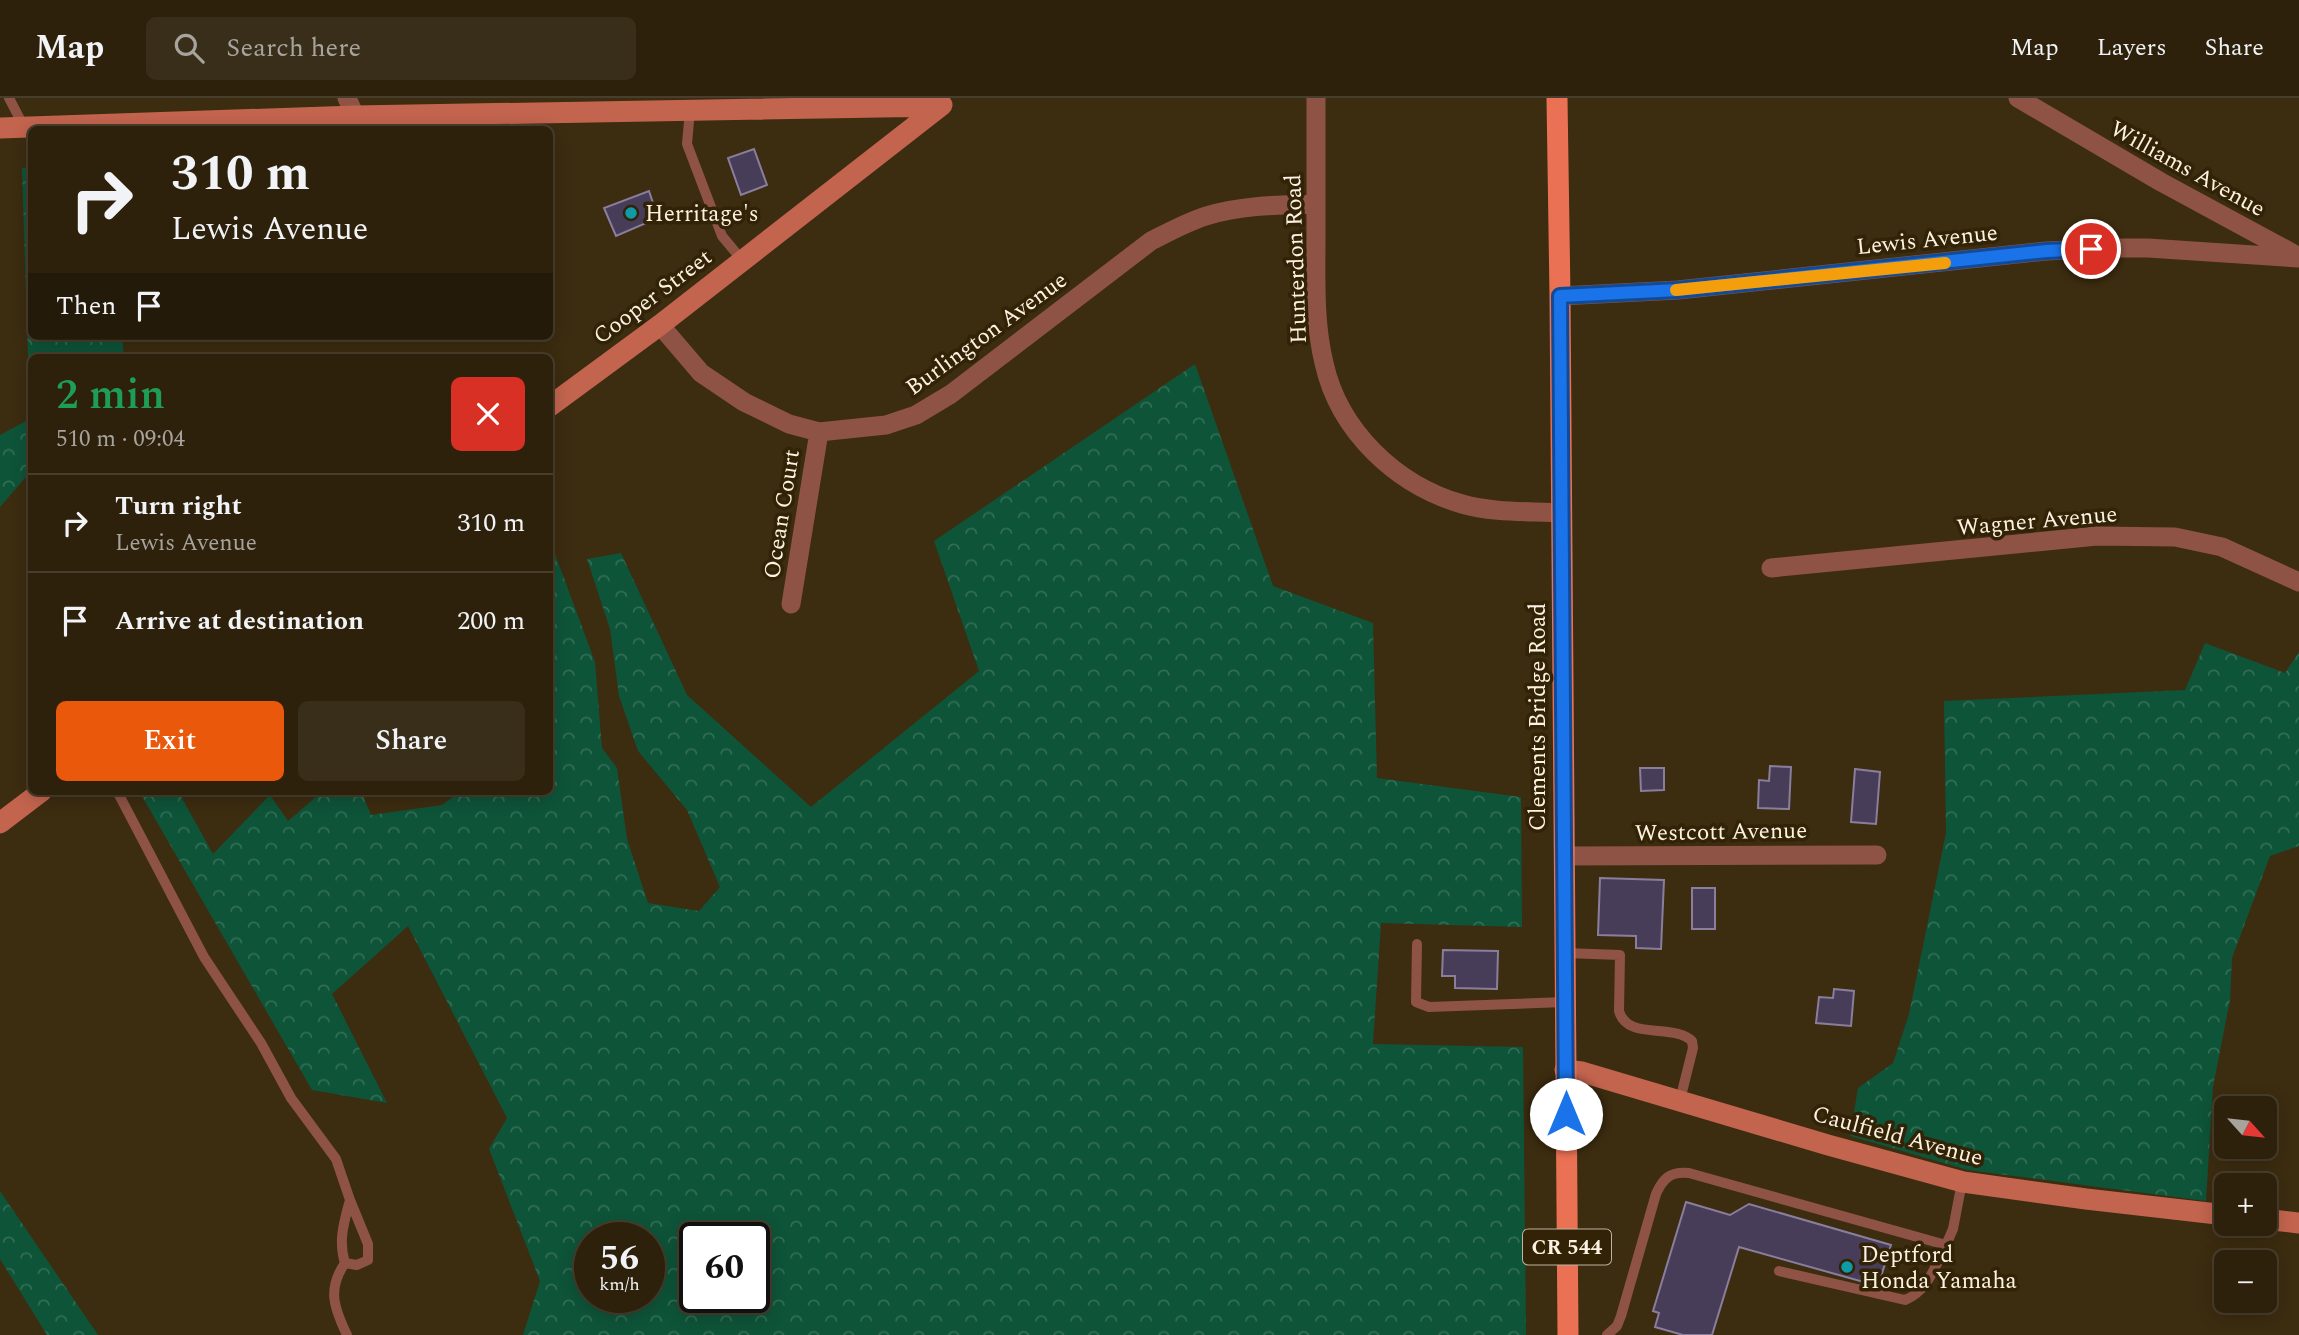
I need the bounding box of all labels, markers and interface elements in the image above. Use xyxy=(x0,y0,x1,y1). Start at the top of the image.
search box xyxy=(146,17,636,80)
text: Map xyxy=(35,23,104,73)
text: Search here xyxy=(226,28,361,68)
icon: search xyxy=(170,29,208,67)
text: Map xyxy=(2010,30,2059,66)
text: Layers xyxy=(2097,30,2167,66)
text: Share xyxy=(2205,30,2264,66)
street label: Williams Avenue xyxy=(2103,112,2271,227)
text: 310 m xyxy=(171,137,310,212)
icon: right xyxy=(56,154,147,245)
street label: Hunterdon Road xyxy=(1276,173,1317,344)
place label: Herritage's xyxy=(645,197,759,232)
text: Lewis Avenue xyxy=(171,205,368,254)
marker: Herritage's xyxy=(623,205,639,221)
street label: Lewis Avenue xyxy=(1855,216,1999,265)
pin xyxy=(2061,219,2121,279)
icon: arrive xyxy=(2072,230,2110,268)
street label: Cooper Street xyxy=(586,241,720,354)
street label: Burlington Avenue xyxy=(899,263,1075,405)
text: Then xyxy=(56,286,116,326)
icon: arrive xyxy=(130,287,168,325)
text: 2 min xyxy=(56,364,165,427)
button: close xyxy=(451,377,525,451)
text: 510 m · 09:04 xyxy=(56,422,185,457)
street label: Ocean Court xyxy=(755,447,810,581)
text: Turn right xyxy=(115,486,242,526)
street label: Wagner Avenue xyxy=(1955,497,2119,546)
text: 310 m xyxy=(457,503,525,543)
icon: right xyxy=(56,504,94,542)
text: Lewis Avenue xyxy=(115,526,257,561)
text: Arrive at destination xyxy=(115,601,364,641)
text: 200 m xyxy=(457,601,525,641)
icon: arrive xyxy=(56,602,94,640)
street label: Clements Bridge Road xyxy=(1521,603,1556,831)
button: Exit xyxy=(56,701,284,781)
button: Share xyxy=(298,701,525,781)
street label: Westcott Avenue xyxy=(1634,813,1808,852)
position arrow xyxy=(1529,1077,1603,1151)
north arrow xyxy=(2214,1096,2277,1158)
map controls xyxy=(2214,1096,2277,1313)
street label: Caulfield Avenue xyxy=(1809,1097,1987,1176)
button: + xyxy=(2214,1173,2277,1236)
speed limit sign: 60 xyxy=(679,1222,770,1313)
road number: CR 544 xyxy=(1523,1230,1611,1264)
text: 56 xyxy=(600,1232,639,1285)
place label: Deptford Honda Yamaha xyxy=(1861,1238,2017,1299)
button: − xyxy=(2214,1250,2277,1313)
marker: Deptford Honda Yamaha xyxy=(1839,1259,1855,1275)
text: km/h xyxy=(599,1271,640,1298)

